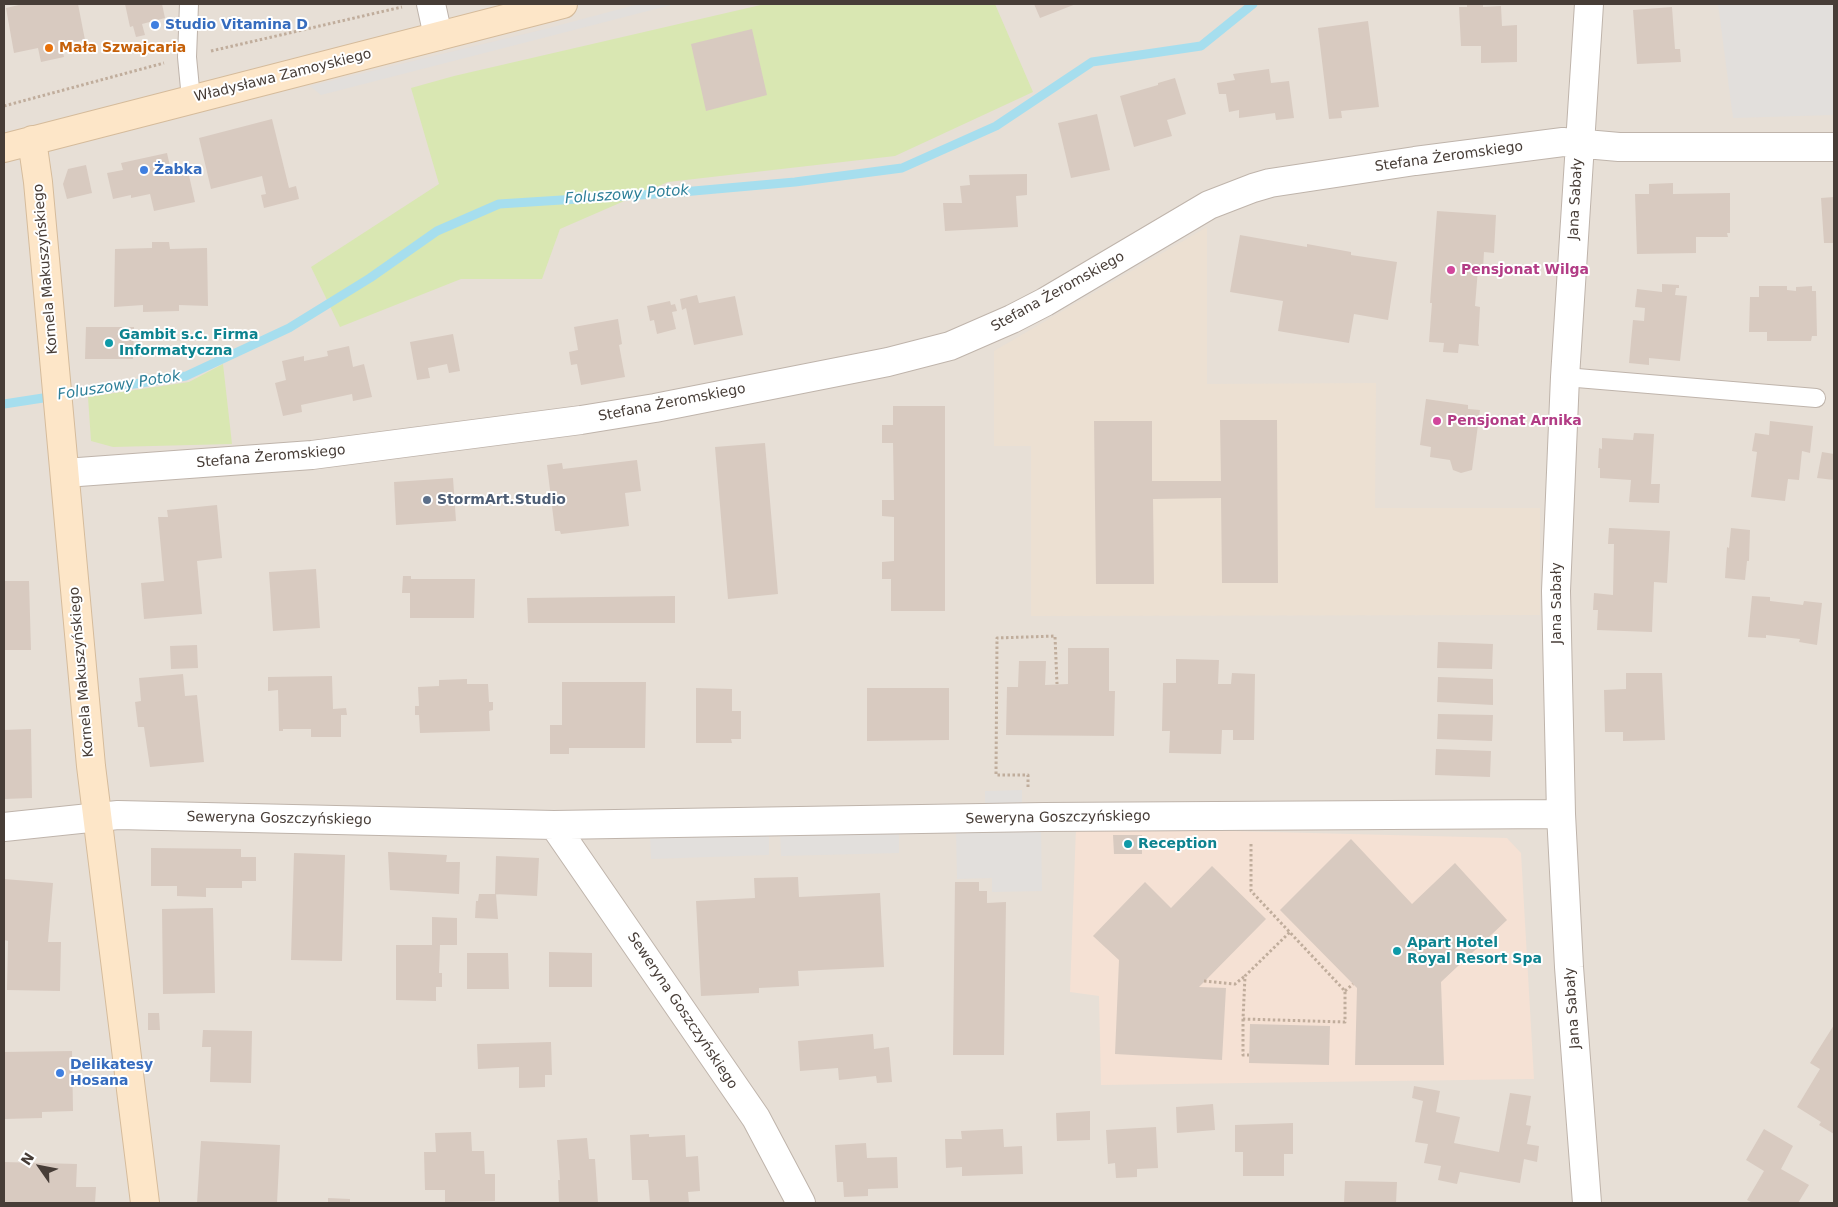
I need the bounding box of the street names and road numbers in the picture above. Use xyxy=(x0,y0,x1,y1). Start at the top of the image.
street label: Władysława Zamoyskiego xyxy=(193,46,373,106)
street label: Stefana Żeromskiego xyxy=(1374,138,1524,176)
street label: Jana Sabały xyxy=(1565,158,1587,240)
street label: Kornela Makuszyńskiego xyxy=(30,183,62,355)
street label: Stefana Żeromskiego xyxy=(989,248,1127,336)
street label: Stefana Żeromskiego xyxy=(597,380,747,426)
street label: Stefana Żeromskiego xyxy=(196,442,346,472)
street label: Jana Sabały xyxy=(1549,562,1565,644)
street label: Kornela Makuszyńskiego xyxy=(66,586,98,758)
street label: Seweryna Goszczyńskiego xyxy=(965,808,1151,828)
street label: Seweryna Goszczyńskiego xyxy=(186,809,372,829)
street label: Seweryna Goszczyńskiego xyxy=(623,930,741,1092)
street label: Jana Sabały xyxy=(1562,967,1584,1049)

